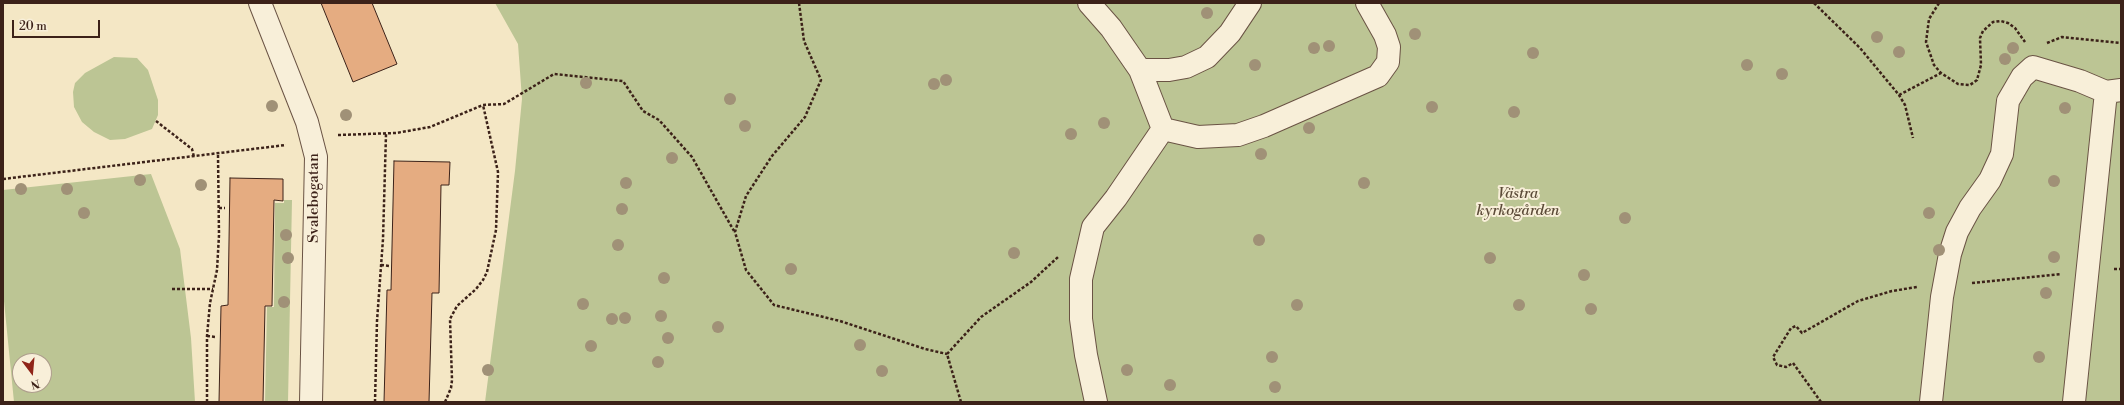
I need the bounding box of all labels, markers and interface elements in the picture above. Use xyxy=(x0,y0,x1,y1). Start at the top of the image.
scale bar xyxy=(14,12,102,38)
text: 20 m xyxy=(19,19,47,34)
street label: Svalebogatan xyxy=(305,153,323,243)
park label: Västra kyrkogården xyxy=(1477,185,1559,220)
north arrow xyxy=(12,353,52,393)
text: N xyxy=(29,376,41,392)

